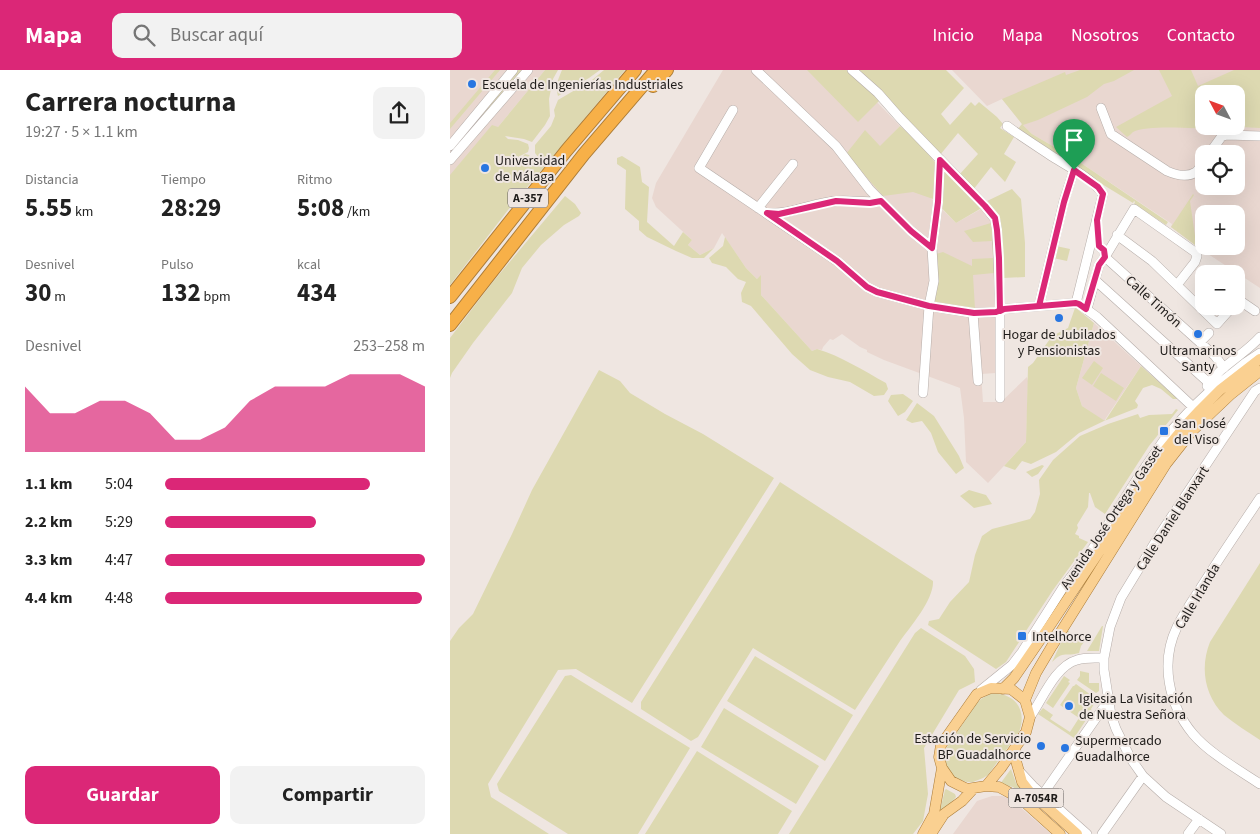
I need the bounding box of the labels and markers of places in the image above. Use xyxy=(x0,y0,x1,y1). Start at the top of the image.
place label: Escuela de Ingenierías Industriales xyxy=(482,75,683,95)
marker: Escuela de Ingenierías Industriales xyxy=(466,78,478,90)
pin xyxy=(1053,119,1095,170)
place label: Universidad de Málaga xyxy=(495,151,565,187)
marker: Universidad de Málaga xyxy=(479,162,491,174)
marker: Hogar de Jubilados y Pensionistas xyxy=(1053,312,1065,324)
place label: Hogar de Jubilados y Pensionistas xyxy=(1002,325,1116,361)
marker: Ultramarinos Santy xyxy=(1192,328,1204,340)
place label: Ultramarinos Santy xyxy=(1160,341,1237,377)
place label: San José del Viso xyxy=(1174,414,1226,450)
marker: San José del Viso xyxy=(1158,425,1170,437)
place label: Intelhorce xyxy=(1032,627,1091,647)
marker: Intelhorce xyxy=(1016,630,1028,642)
place label: Iglesia La Visitación de Nuestra Señora xyxy=(1079,689,1193,725)
marker: Iglesia La Visitación de Nuestra Señora xyxy=(1063,700,1075,712)
place label: Estación de Servicio BP Guadalhorce xyxy=(914,729,1031,765)
place label: Supermercado Guadalhorce xyxy=(1075,731,1162,767)
marker: Estación de Servicio BP Guadalhorce xyxy=(1035,740,1047,752)
marker: Supermercado Guadalhorce xyxy=(1059,742,1071,754)

